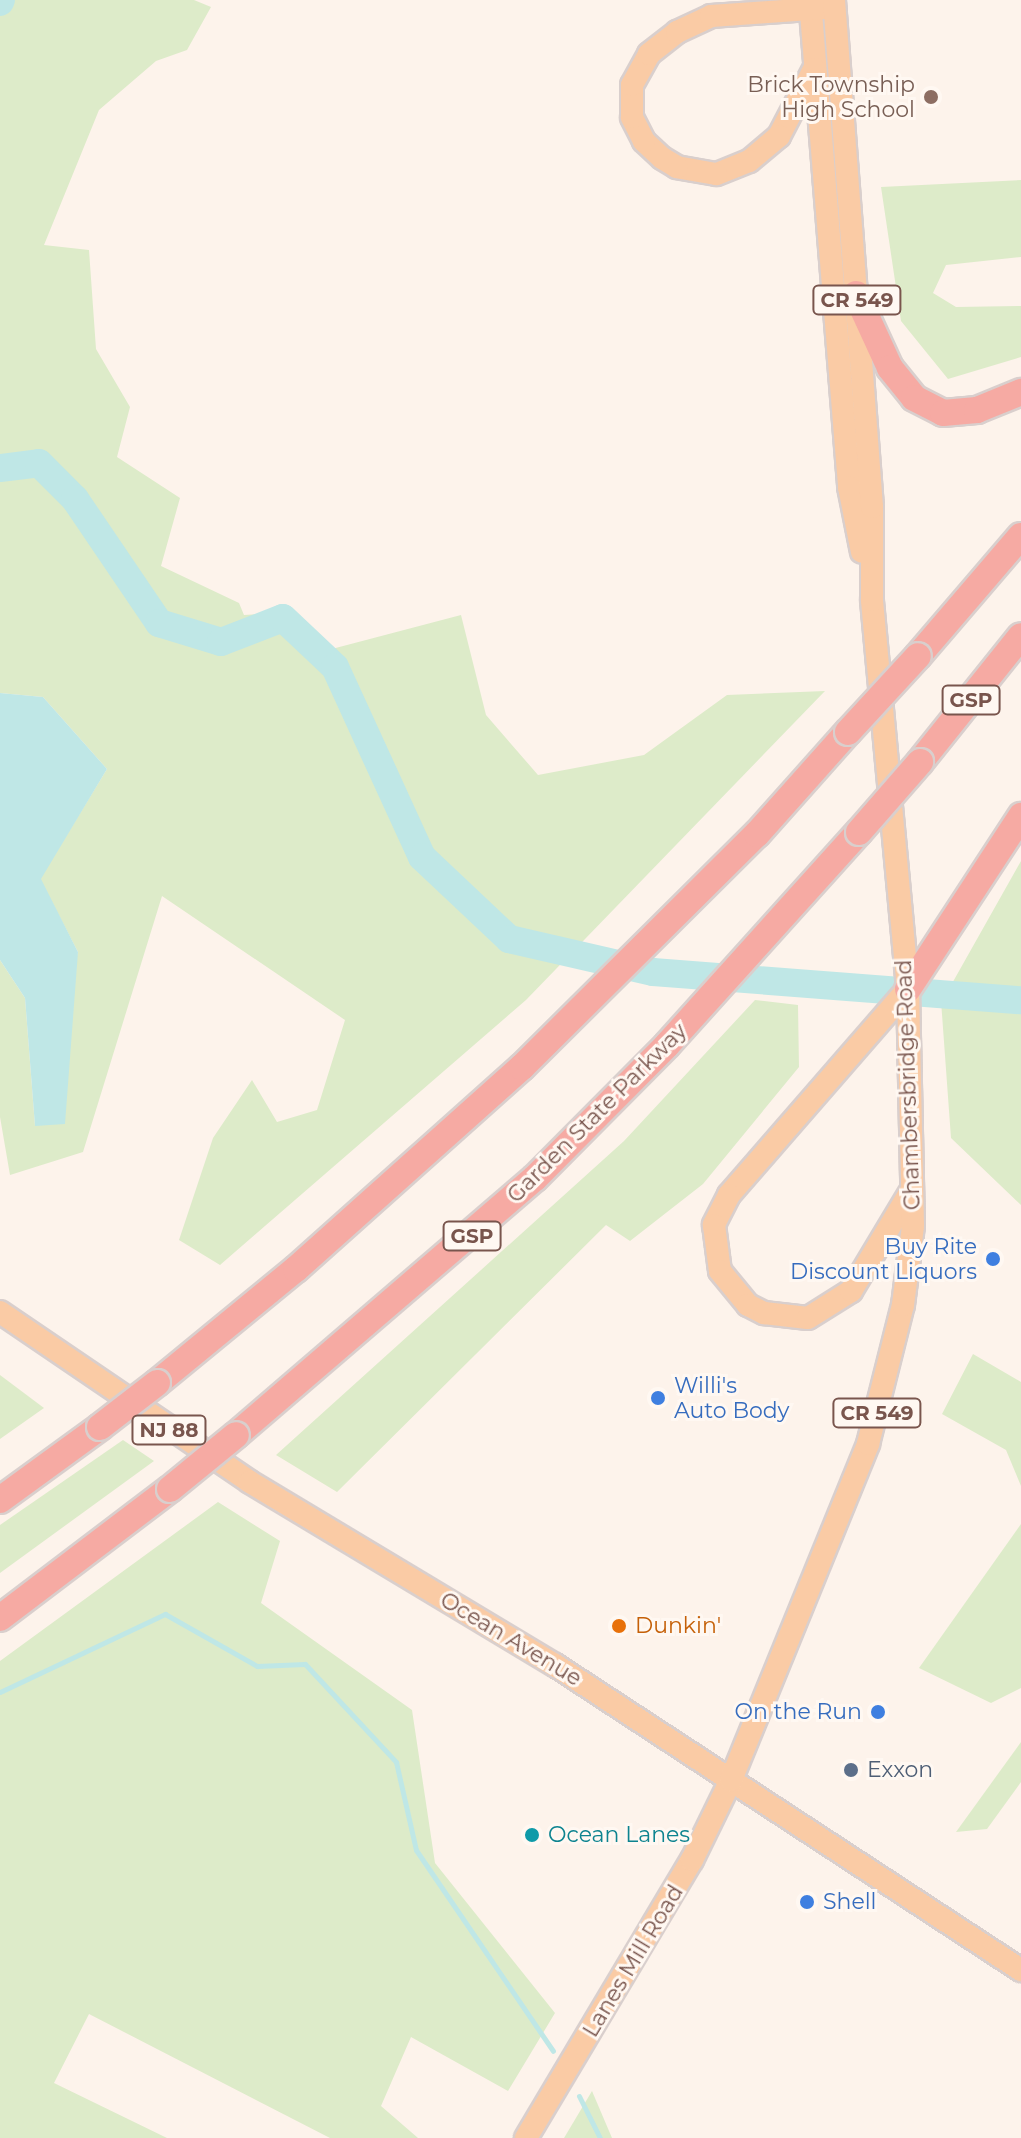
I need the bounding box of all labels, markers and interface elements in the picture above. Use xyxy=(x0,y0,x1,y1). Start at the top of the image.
place label: Brick Township High School xyxy=(747,71,915,122)
marker: Brick Township High School xyxy=(922,88,940,106)
road number: CR 549 xyxy=(811,284,903,316)
road number: GSP xyxy=(941,684,1001,716)
street label: Chambersbridge Road xyxy=(890,959,926,1211)
street label: Garden State Parkway xyxy=(502,1018,692,1208)
road number: GSP xyxy=(442,1220,502,1252)
place label: Buy Rite Discount Liquors xyxy=(790,1233,977,1284)
marker: Buy Rite Discount Liquors xyxy=(984,1250,1002,1268)
place label: Willi's Auto Body xyxy=(674,1372,790,1424)
marker: Willi's Auto Body xyxy=(649,1389,667,1407)
road number: CR 549 xyxy=(831,1397,923,1429)
road number: NJ 88 xyxy=(131,1414,207,1446)
street label: Ocean Avenue xyxy=(436,1586,586,1692)
place label: Dunkin' xyxy=(635,1613,721,1639)
marker: Dunkin' xyxy=(610,1617,628,1635)
place label: On the Run xyxy=(734,1699,862,1725)
marker: On the Run xyxy=(869,1703,887,1721)
place label: Exxon xyxy=(867,1757,933,1783)
marker: Exxon xyxy=(842,1761,860,1779)
place label: Ocean Lanes xyxy=(548,1822,690,1848)
marker: Ocean Lanes xyxy=(523,1826,541,1844)
street label: Lanes Mill Road xyxy=(577,1880,689,2042)
place label: Shell xyxy=(823,1889,877,1915)
marker: Shell xyxy=(798,1893,816,1911)

